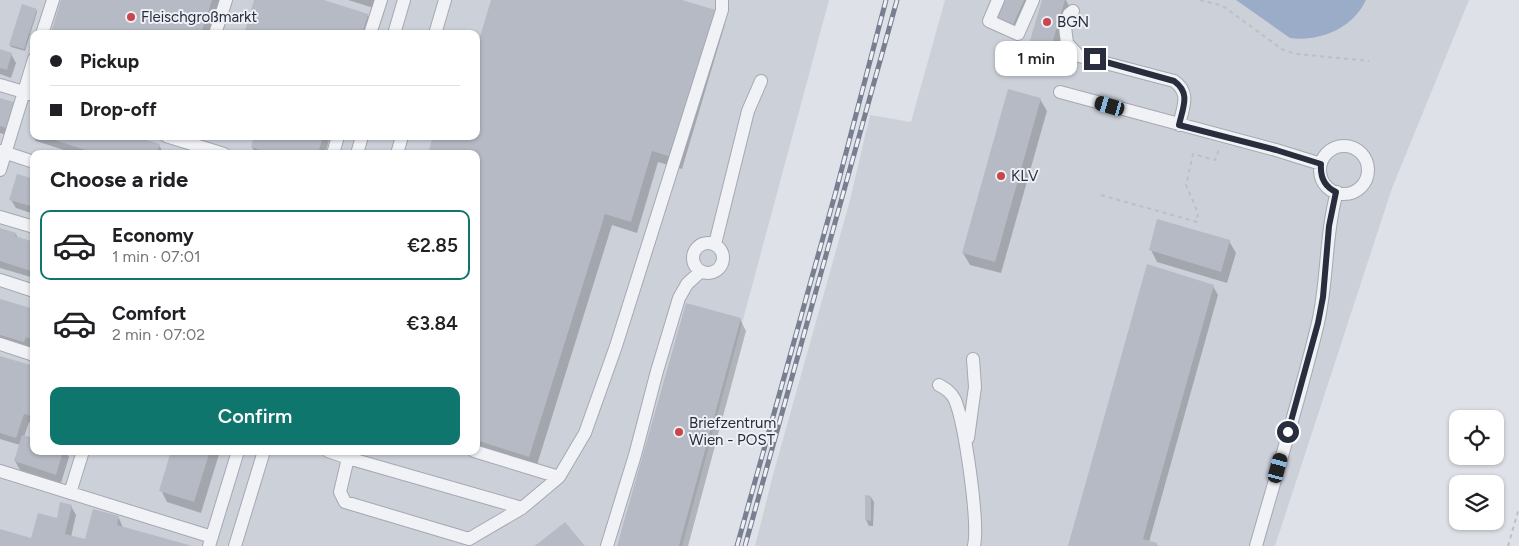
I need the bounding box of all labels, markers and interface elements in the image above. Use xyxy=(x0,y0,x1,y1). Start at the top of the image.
place label: Fleischgroßmarkt xyxy=(141,8,257,26)
marker: Fleischgroßmarkt xyxy=(125,11,137,23)
place label: BGN xyxy=(1057,13,1089,31)
marker: BGN xyxy=(1041,16,1053,28)
callout: 1 min xyxy=(995,42,1078,76)
route end xyxy=(1084,48,1106,70)
text: 1 min xyxy=(1017,49,1055,68)
text: Pickup xyxy=(80,50,139,73)
car xyxy=(1093,95,1126,117)
text: Drop-off xyxy=(80,98,157,121)
text: Choose a ride xyxy=(50,166,188,193)
place label: KLV xyxy=(1011,167,1039,185)
marker: KLV xyxy=(995,170,1007,182)
icon: car xyxy=(52,223,97,268)
text: Economy xyxy=(112,224,194,247)
text: €2.85 xyxy=(407,234,458,257)
text: 1 min · 07:01 xyxy=(112,247,201,266)
icon: car xyxy=(52,301,97,346)
text: Comfort xyxy=(112,302,187,325)
text: €3.84 xyxy=(407,312,458,335)
text: 2 min · 07:02 xyxy=(112,325,205,344)
button: Confirm xyxy=(50,387,460,445)
map controls xyxy=(1449,410,1504,530)
button: locate xyxy=(1449,410,1504,465)
place label: Briefzentrum Wien - POST xyxy=(689,414,776,449)
route start xyxy=(1277,421,1299,443)
marker: Briefzentrum Wien - POST xyxy=(673,426,685,438)
car xyxy=(1266,452,1289,484)
button: layers xyxy=(1449,475,1504,530)

